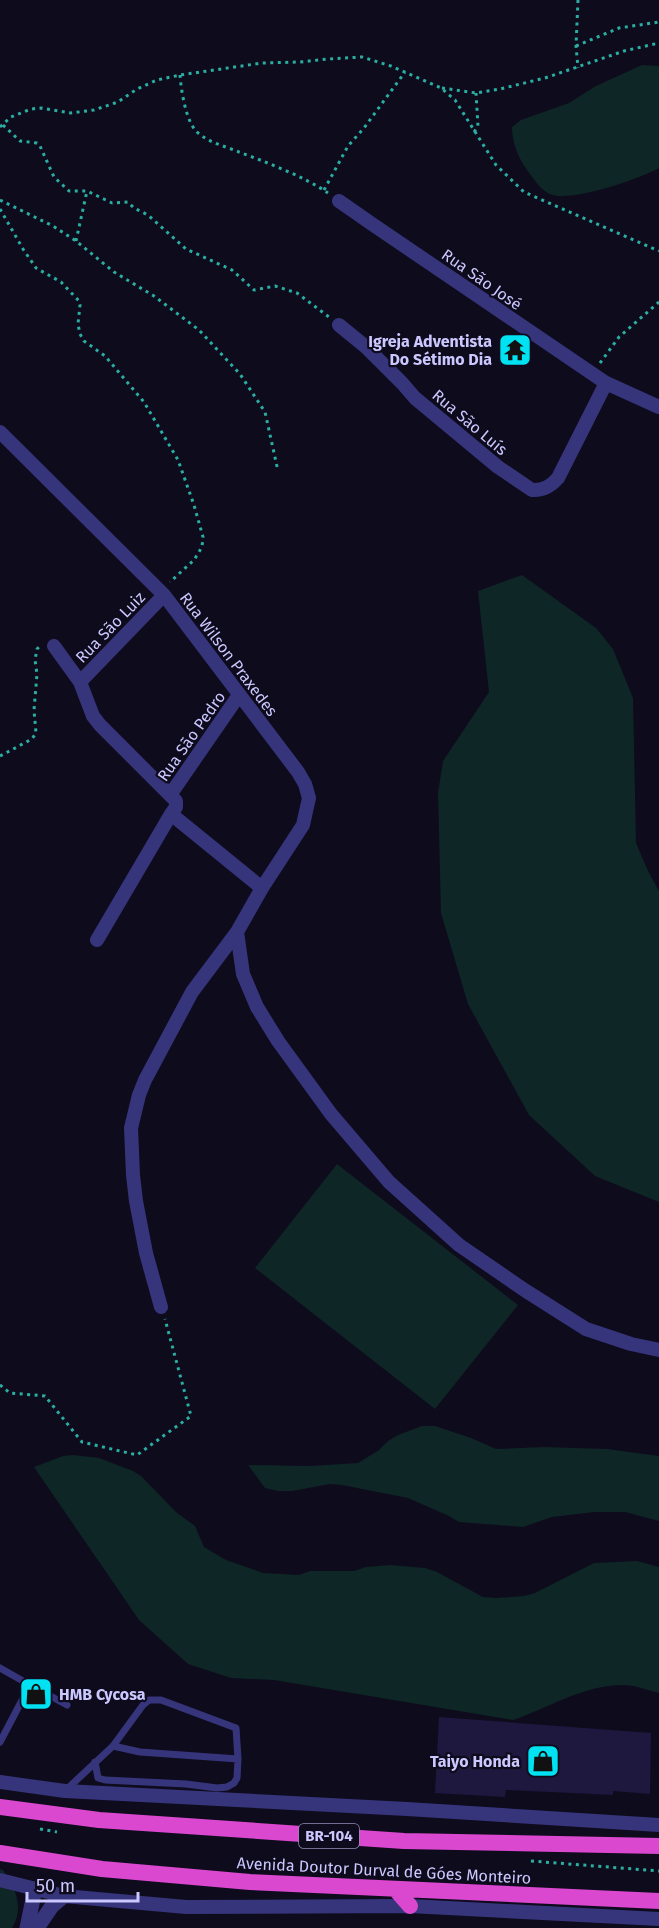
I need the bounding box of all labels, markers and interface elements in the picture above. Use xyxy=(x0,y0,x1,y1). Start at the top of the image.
street label: Rua São José xyxy=(438,245,525,314)
place label: Igreja Adventista Do Sétimo Dia xyxy=(368,332,492,369)
temple icon: Igreja Adventista Do Sétimo Dia xyxy=(497,332,533,368)
street label: Rua São Luís xyxy=(428,386,511,459)
street label: Rua São Luiz xyxy=(72,588,149,667)
street label: Rua Wilson Praxedes xyxy=(176,589,281,720)
street label: Rua São Pedro xyxy=(153,688,229,785)
shop icon: HMB Cycosa xyxy=(18,1676,54,1712)
place label: HMB Cycosa xyxy=(59,1685,146,1704)
shop icon: Taiyo Honda xyxy=(525,1743,561,1779)
place label: Taiyo Honda xyxy=(430,1752,520,1771)
road number: BR-104 xyxy=(299,1824,359,1848)
street label: Avenida Doutor Durval de Góes Monteiro xyxy=(236,1853,532,1888)
scale bar xyxy=(27,1865,138,1903)
text: 50 m xyxy=(36,1875,75,1897)

